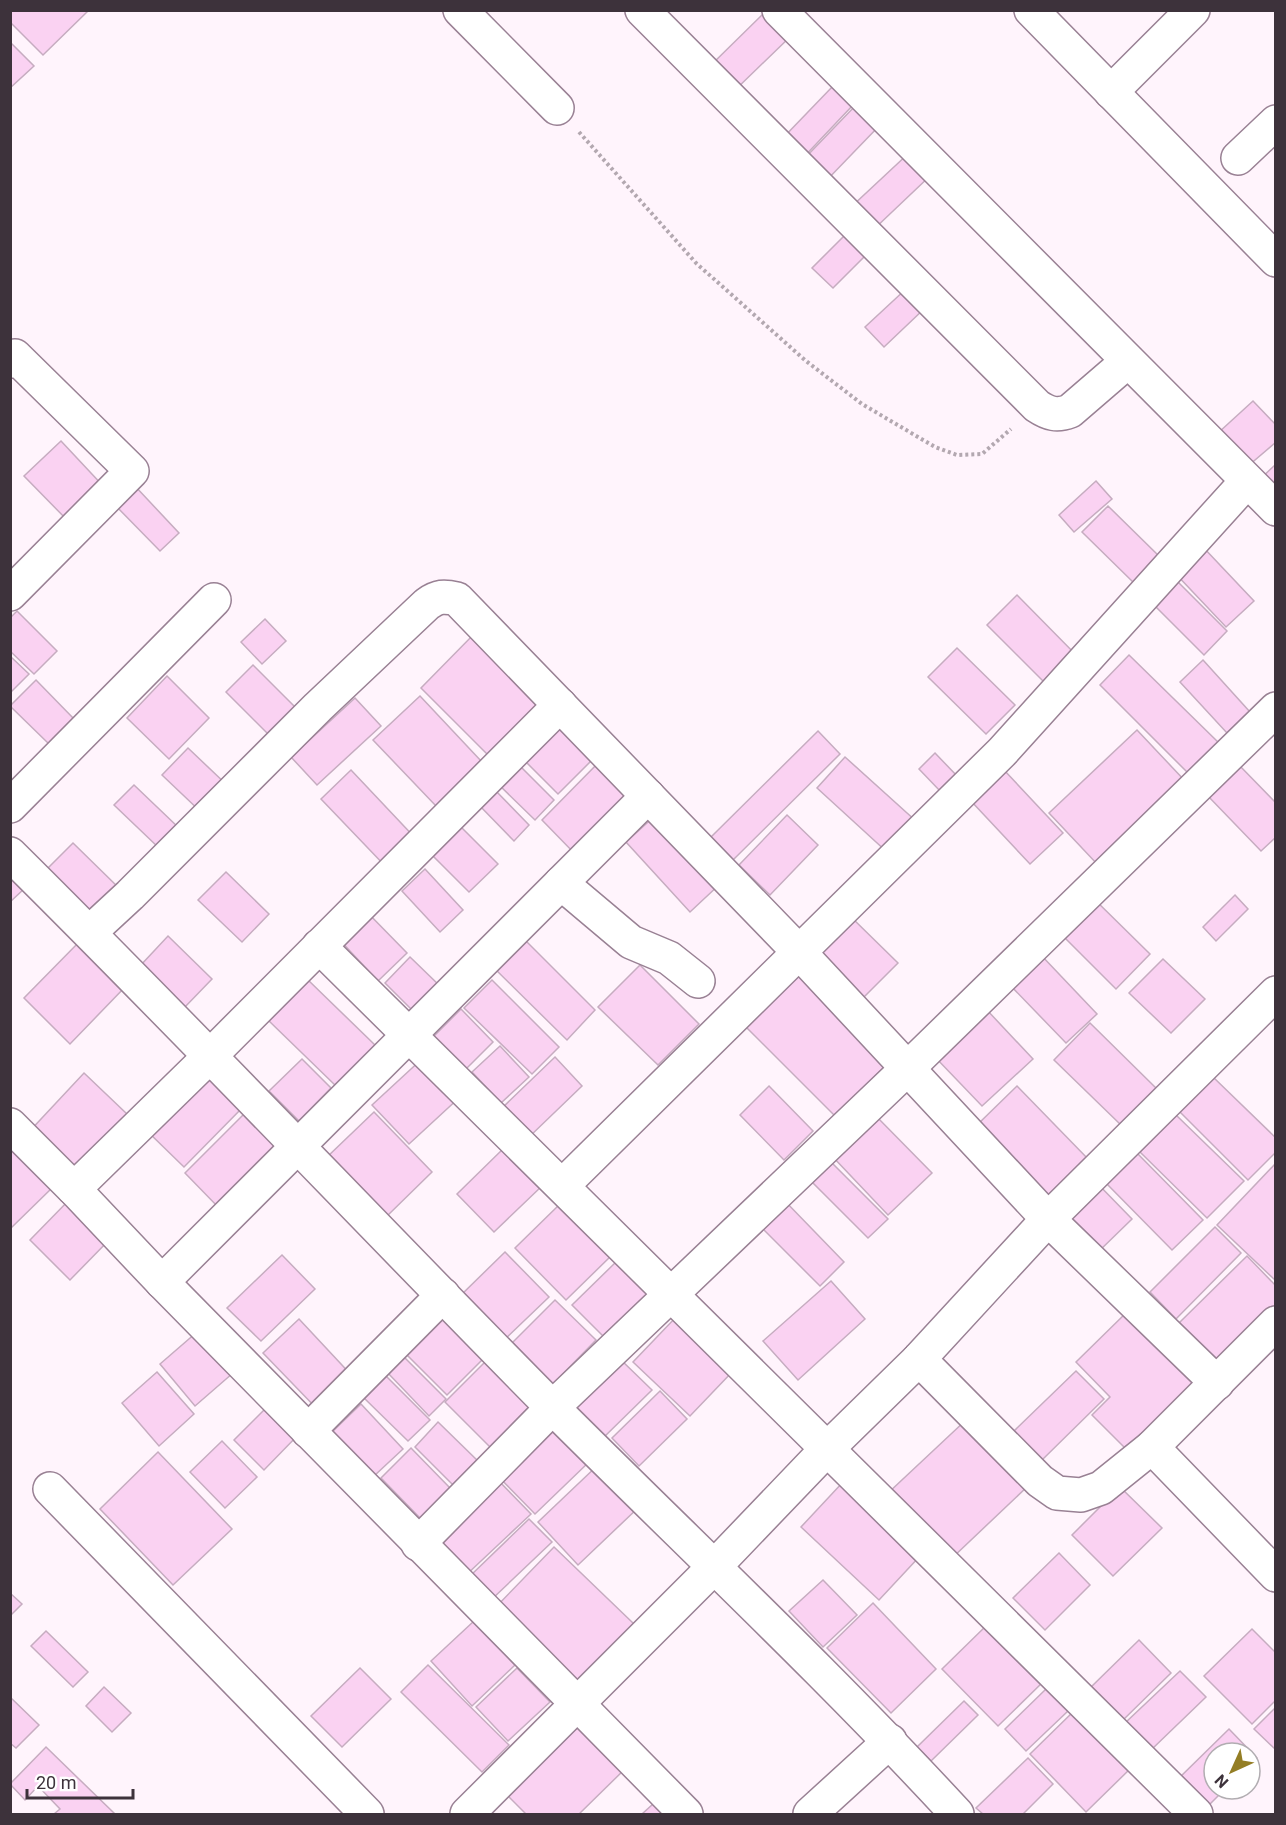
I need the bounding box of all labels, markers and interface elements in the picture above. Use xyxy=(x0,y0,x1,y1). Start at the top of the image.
north arrow xyxy=(1202,1741,1262,1801)
scale bar xyxy=(27,1762,134,1800)
text: N xyxy=(1211,1771,1232,1792)
text: 20 m xyxy=(36,1772,76,1793)

